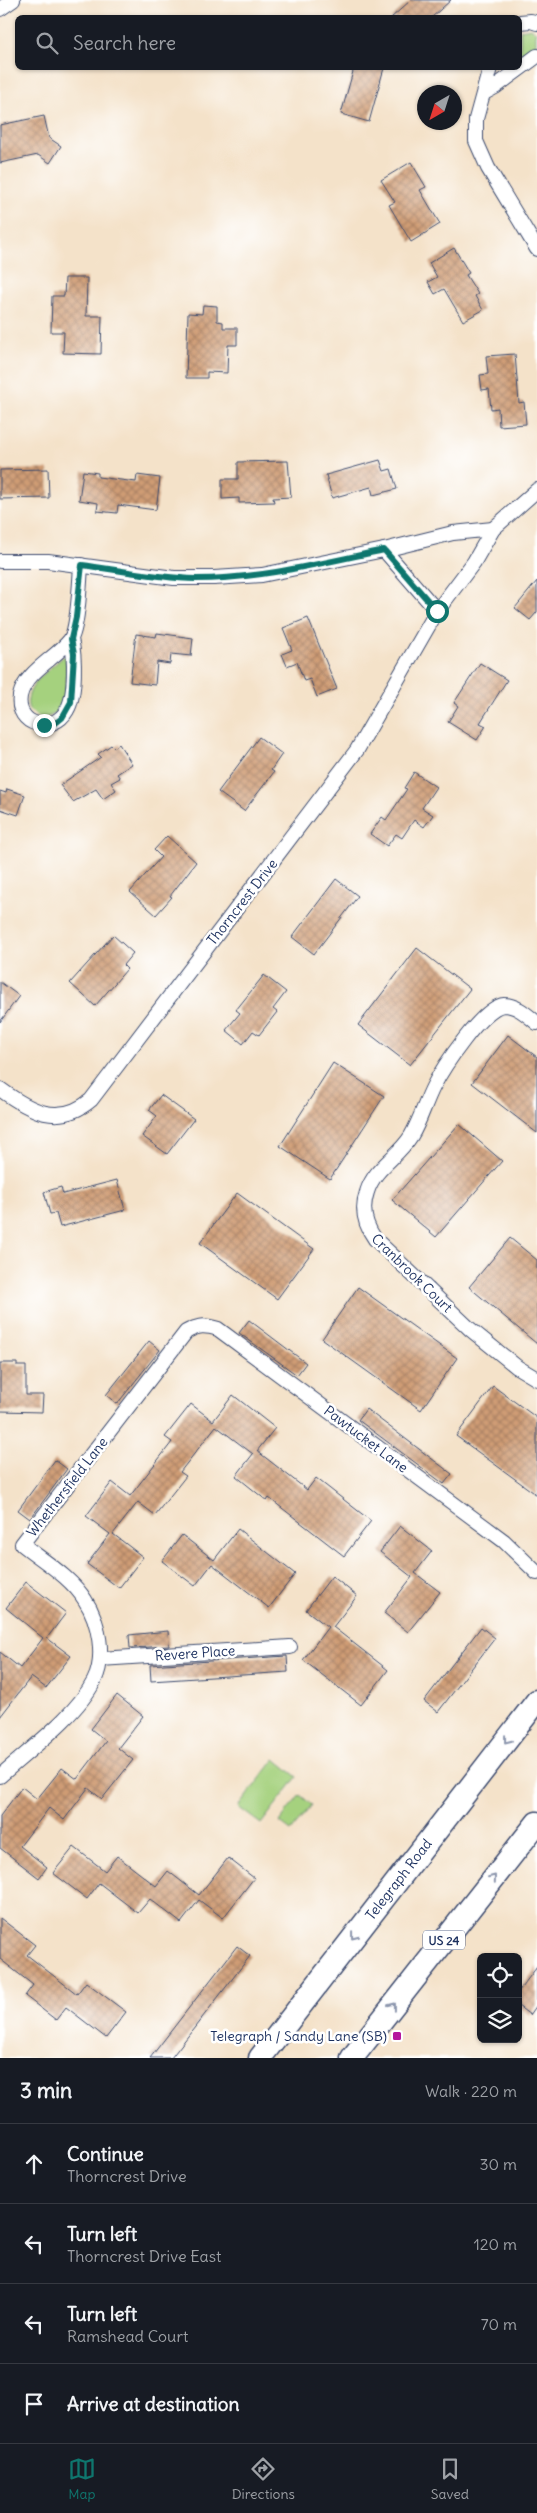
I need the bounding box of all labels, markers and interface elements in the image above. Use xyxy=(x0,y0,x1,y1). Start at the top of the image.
search box xyxy=(15,15,522,70)
icon: search xyxy=(33,29,61,57)
text: Search here xyxy=(73,31,176,55)
north arrow xyxy=(417,85,462,130)
route start xyxy=(426,600,449,623)
route end xyxy=(33,714,56,737)
street label: Thorncrest Drive xyxy=(203,855,281,949)
street label: Cranbrook Court xyxy=(368,1230,457,1316)
street label: Pawtucket Lane xyxy=(320,1401,412,1477)
street label: Whethersfield Lane xyxy=(22,1433,112,1541)
street label: Revere Place xyxy=(154,1641,236,1665)
one-way arrow xyxy=(504,1734,513,1743)
street label: Telegraph Road xyxy=(361,1835,436,1924)
one-way arrow xyxy=(488,1875,496,1884)
one-way arrow xyxy=(351,1930,360,1939)
road number: US 24 xyxy=(423,1930,465,1950)
map controls xyxy=(477,1953,522,2043)
button: locate xyxy=(477,1953,522,1998)
button: layers xyxy=(477,1998,522,2043)
one-way arrow xyxy=(387,2003,395,2012)
place label: Telegraph / Sandy Lane (SB) xyxy=(210,2027,387,2045)
marker: Telegraph / Sandy Lane (SB) xyxy=(391,2030,403,2042)
text: 3 min xyxy=(20,2077,72,2104)
text: Walk · 220 m xyxy=(425,2081,517,2101)
text: Continue xyxy=(67,2142,144,2166)
icon: ahead xyxy=(20,2150,48,2178)
text: 30 m xyxy=(480,2154,517,2174)
text: Thorncrest Drive xyxy=(67,2166,187,2186)
text: Turn left xyxy=(67,2222,137,2246)
icon: left xyxy=(20,2230,48,2258)
text: 120 m xyxy=(474,2234,517,2254)
text: Thorncrest Drive East xyxy=(67,2246,221,2266)
text: Turn left xyxy=(67,2302,137,2326)
icon: left xyxy=(20,2310,48,2338)
text: 70 m xyxy=(481,2314,517,2334)
text: Ramshead Court xyxy=(67,2326,188,2346)
icon: arrive xyxy=(20,2390,48,2418)
text: Arrive at destination xyxy=(67,2392,240,2416)
tab: Map xyxy=(68,2455,96,2503)
tab: Directions xyxy=(232,2455,295,2503)
tab: Saved xyxy=(431,2455,469,2503)

